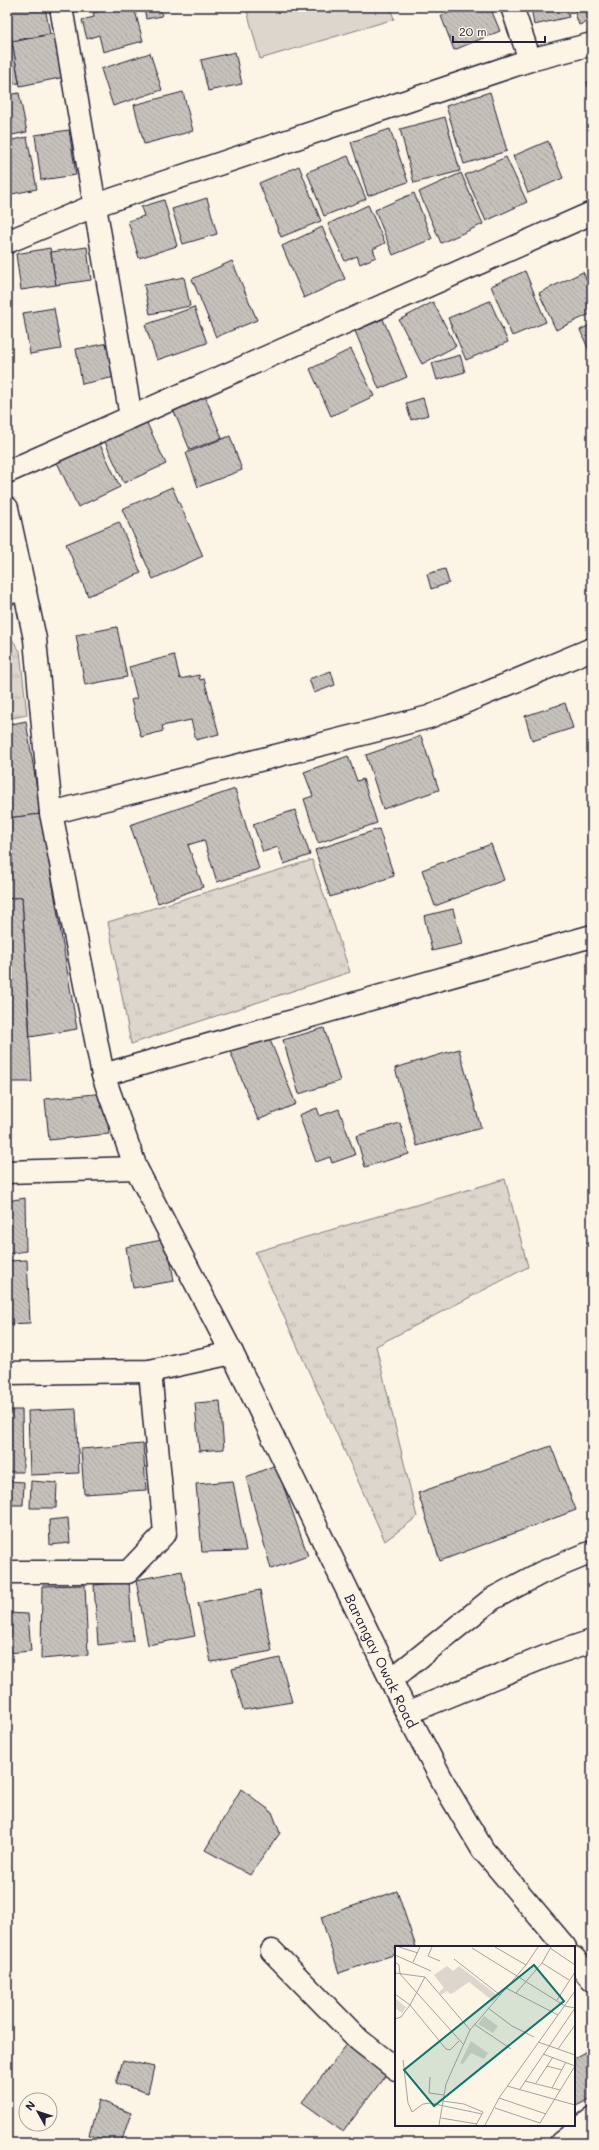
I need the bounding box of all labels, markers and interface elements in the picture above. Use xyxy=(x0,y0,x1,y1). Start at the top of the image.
scale bar xyxy=(453,18,545,44)
text: 20 m xyxy=(459,23,487,39)
street label: Barangay Owak Road xyxy=(341,1590,423,1731)
inset map xyxy=(395,1946,575,2126)
north arrow xyxy=(18,2092,58,2132)
text: N xyxy=(21,2097,38,2113)

